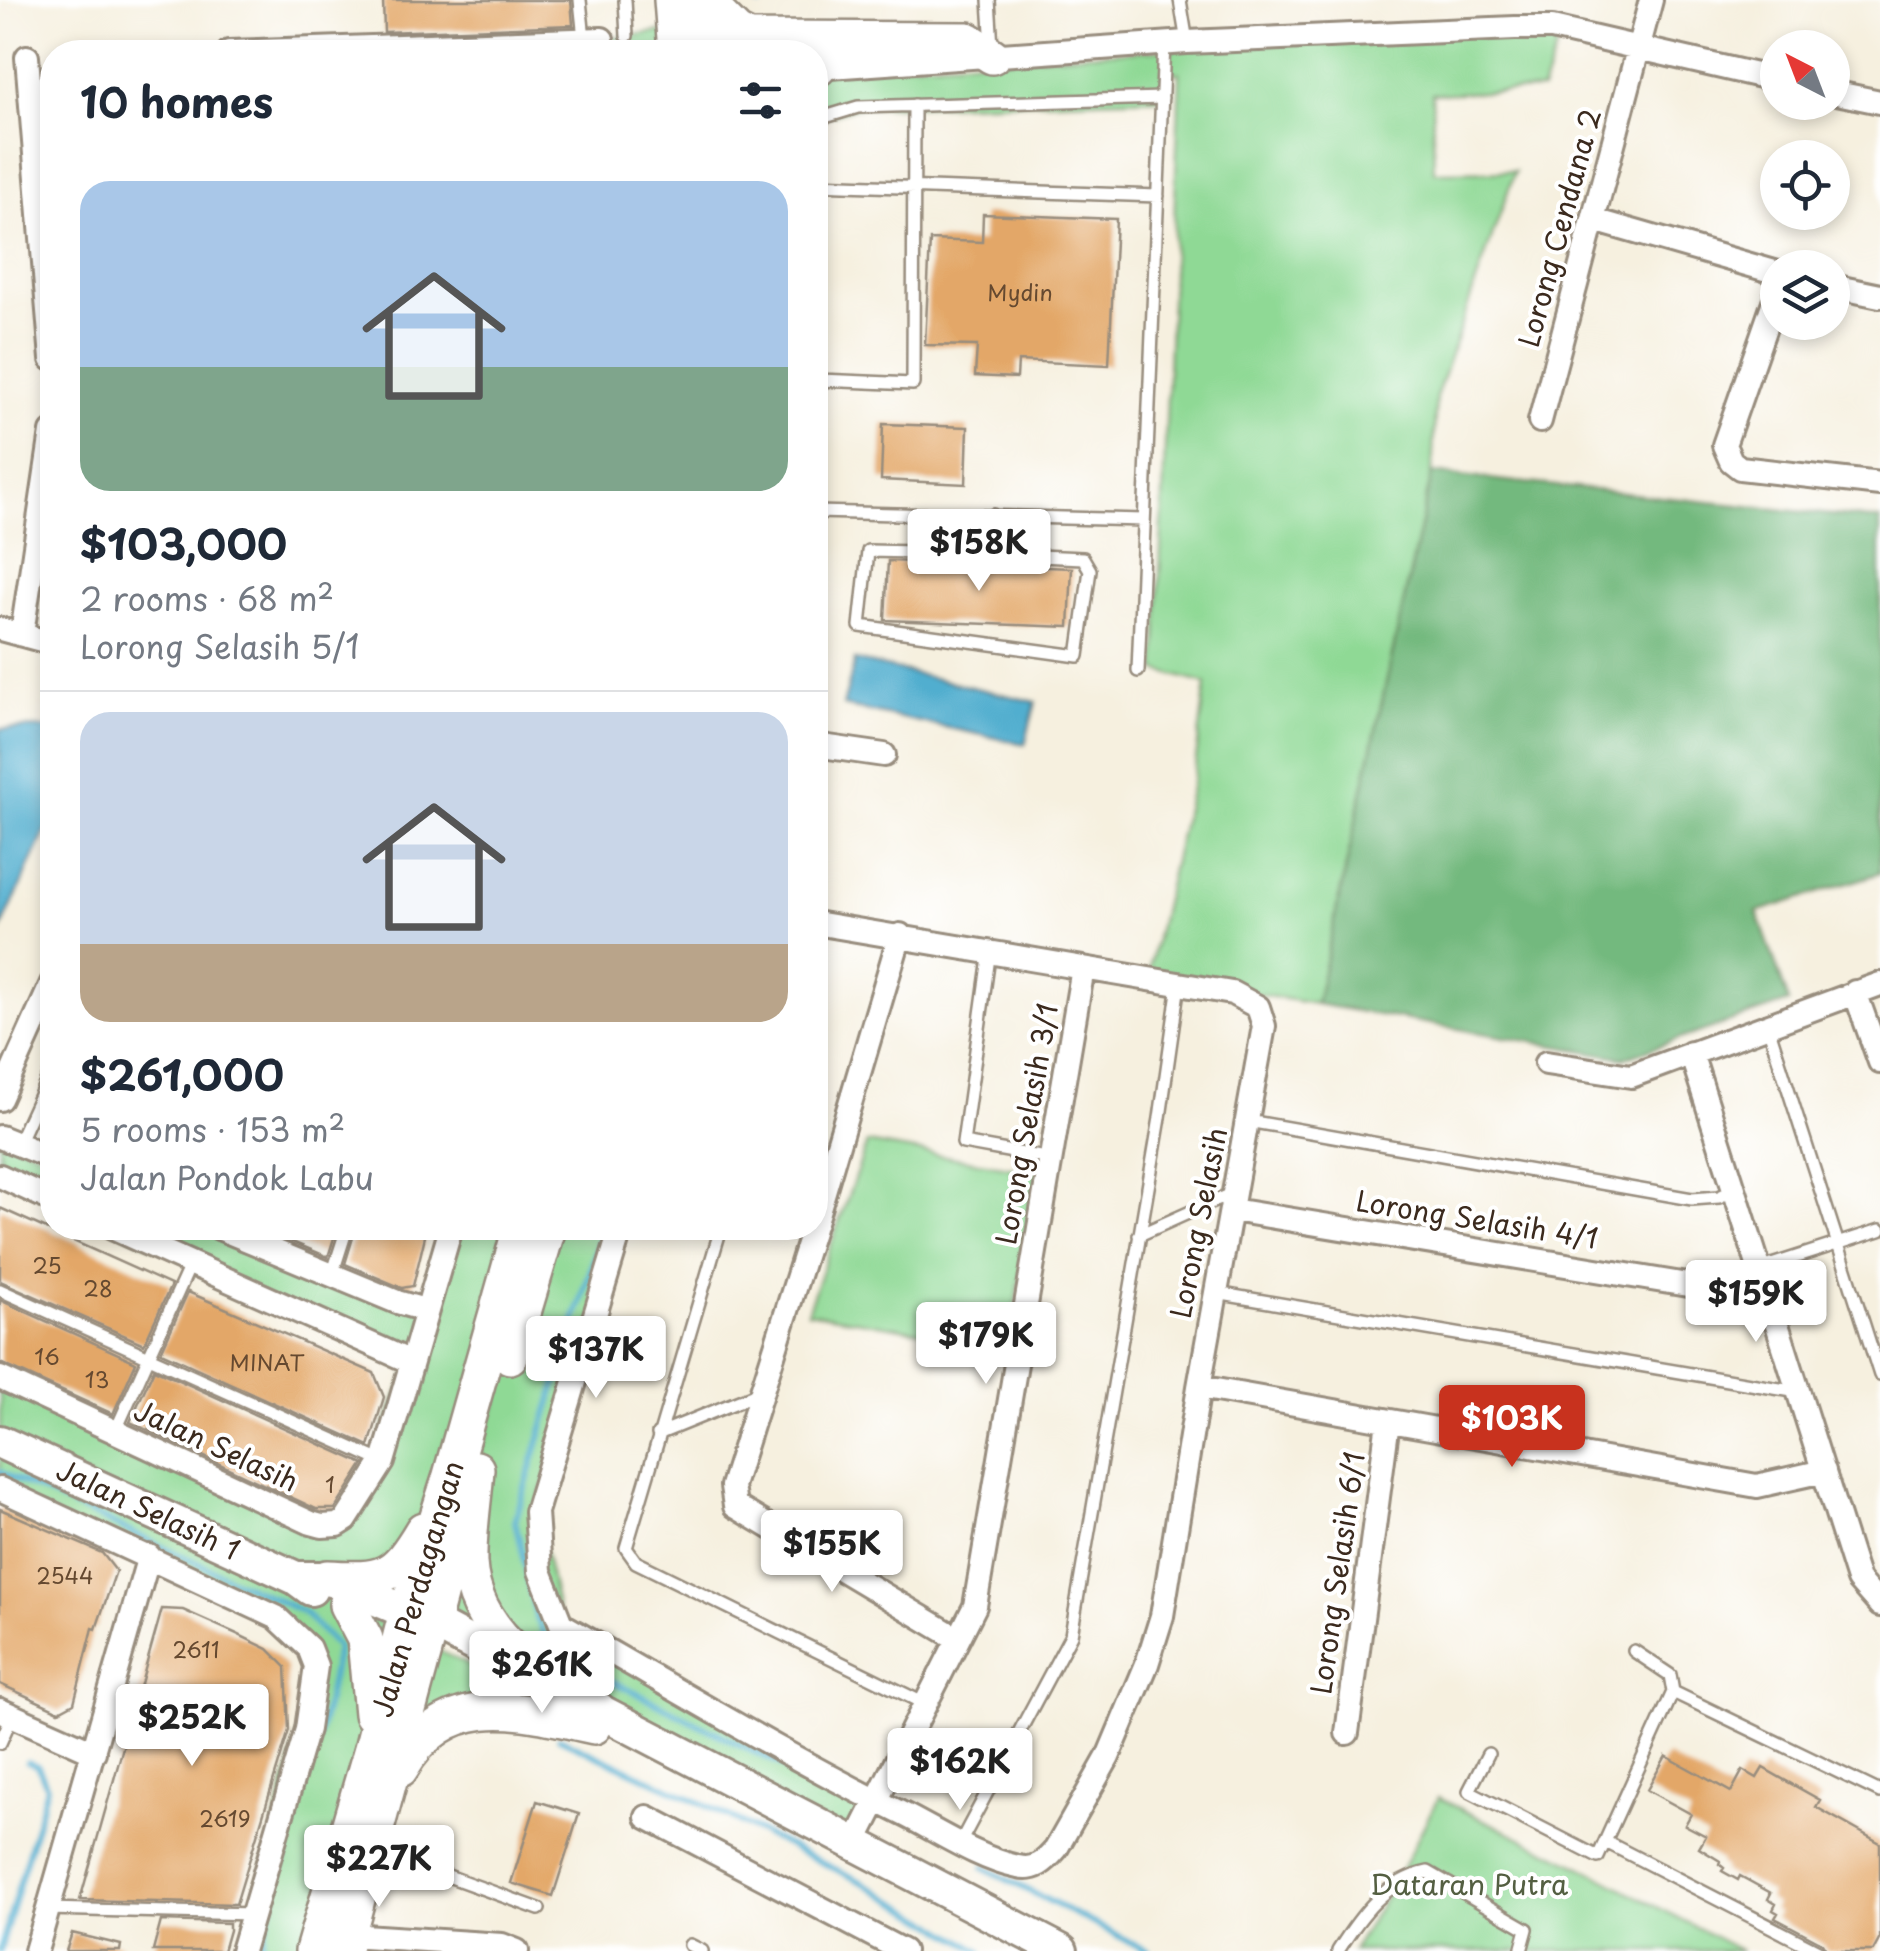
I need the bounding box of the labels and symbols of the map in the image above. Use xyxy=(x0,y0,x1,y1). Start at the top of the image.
north arrow xyxy=(1760,30,1850,120)
street label: Lorong Cendana 2 xyxy=(1506,104,1611,352)
house number: Mydin xyxy=(987,275,1053,308)
pin: $158K xyxy=(909,509,1049,594)
street label: Lorong Selasih 3/1 xyxy=(983,1000,1068,1248)
street label: Lorong Selasih xyxy=(1158,1124,1237,1322)
street label: Lorong Selasih 4/1 xyxy=(1353,1178,1601,1259)
house number: 25 xyxy=(32,1248,62,1281)
pin: $159K xyxy=(1686,1260,1826,1345)
house number: 28 xyxy=(83,1271,113,1304)
pin: $179K xyxy=(916,1302,1056,1387)
pin: $137K xyxy=(526,1316,666,1401)
house number: 16 xyxy=(34,1339,60,1372)
house number: MINAT xyxy=(230,1345,304,1378)
house number: 13 xyxy=(85,1362,109,1395)
pin: $103K xyxy=(1442,1385,1582,1470)
street label: Jalan Selasih xyxy=(127,1388,306,1502)
street label: Jalan Selasih 1 xyxy=(50,1447,248,1570)
street label: Lorong Selasih 6/1 xyxy=(1298,1449,1375,1697)
street label: Jalan Perdagangan xyxy=(359,1455,474,1722)
house number: 1 xyxy=(325,1467,335,1500)
pin: $155K xyxy=(762,1510,902,1595)
house number: 2544 xyxy=(36,1558,94,1591)
pin: $261K xyxy=(472,1631,612,1716)
house number: 2611 xyxy=(173,1632,219,1665)
pin: $252K xyxy=(122,1684,262,1769)
pin: $162K xyxy=(890,1728,1030,1813)
house number: 2619 xyxy=(199,1801,251,1834)
pin: $227K xyxy=(309,1825,449,1910)
park label: Dataran Putra xyxy=(1370,1862,1569,1905)

